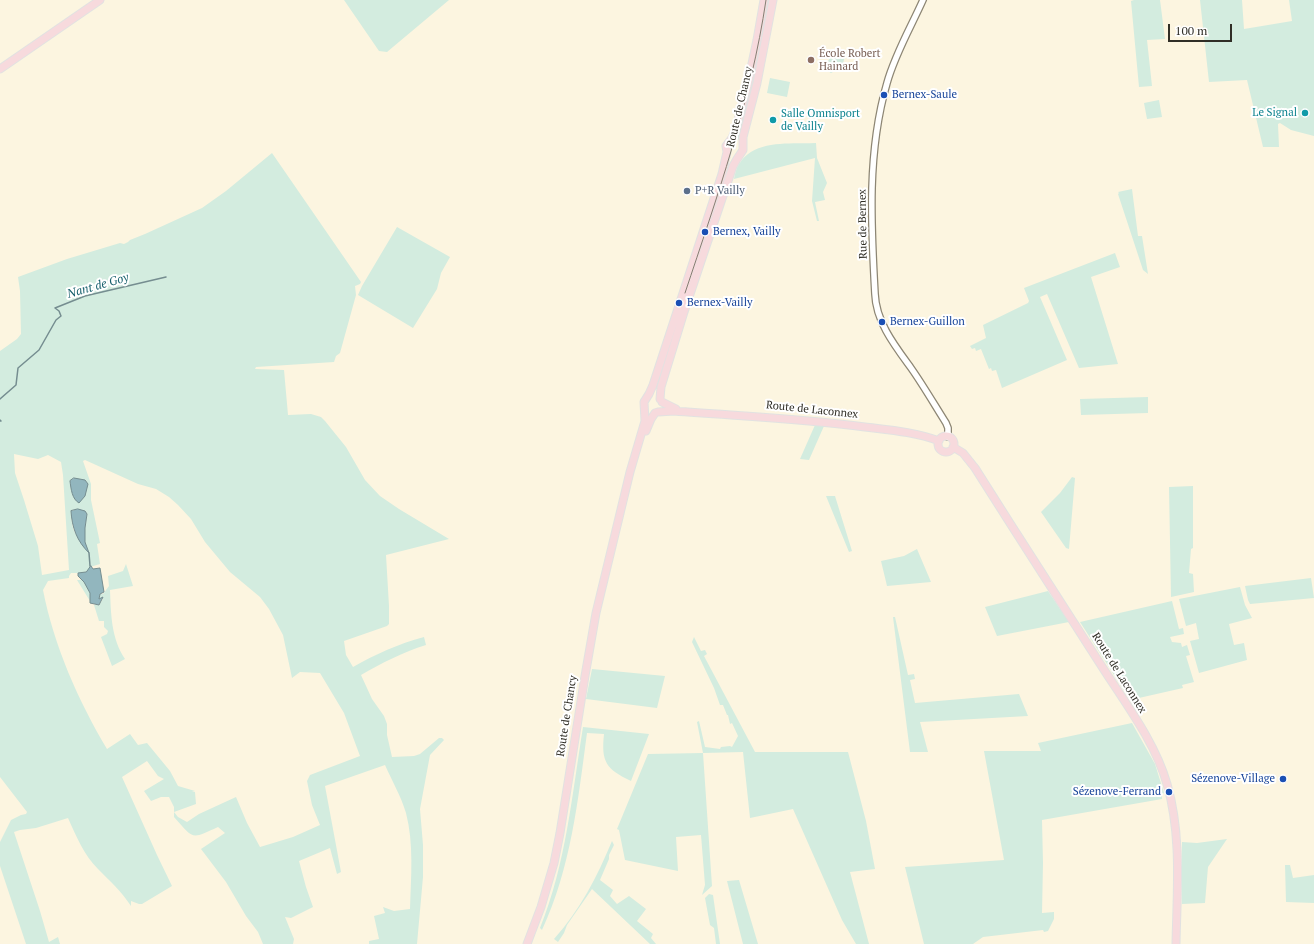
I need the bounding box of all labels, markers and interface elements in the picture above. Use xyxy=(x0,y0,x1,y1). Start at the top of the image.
scale bar xyxy=(1170,16,1234,42)
text: 100 m xyxy=(1175,23,1207,38)
place label: École Robert Hainard xyxy=(819,47,881,73)
marker: École Robert Hainard xyxy=(806,55,816,65)
street label: Route de Chancy xyxy=(724,66,756,148)
place label: Bernex-Saule xyxy=(892,88,957,102)
marker: Bernex-Saule xyxy=(879,90,889,100)
place label: Le Signal xyxy=(1252,106,1297,120)
place label: Salle Omnisport de Vailly xyxy=(781,107,860,133)
marker: Le Signal xyxy=(1300,108,1310,118)
marker: Salle Omnisport de Vailly xyxy=(768,115,778,125)
place label: P+R Vailly xyxy=(695,184,745,198)
marker: P+R Vailly xyxy=(682,186,692,196)
street label: Rue de Bernex xyxy=(856,189,870,259)
place label: Bernex, Vailly xyxy=(713,225,781,239)
marker: Bernex, Vailly xyxy=(700,227,710,237)
water label: Nant de Goy xyxy=(66,270,130,302)
place label: Bernex-Vailly xyxy=(687,296,753,310)
marker: Bernex-Vailly xyxy=(674,298,684,308)
place label: Bernex-Guillon xyxy=(890,315,965,329)
marker: Bernex-Guillon xyxy=(877,317,887,327)
street label: Route de Laconnex xyxy=(765,399,859,421)
street label: Route de Laconnex xyxy=(1089,630,1149,716)
street label: Route de Chancy xyxy=(554,674,580,758)
place label: Sézenove-Village xyxy=(1191,772,1275,786)
marker: Sézenove-Village xyxy=(1278,774,1288,784)
place label: Sézenove-Ferrand xyxy=(1073,785,1161,799)
marker: Sézenove-Ferrand xyxy=(1164,787,1174,797)

